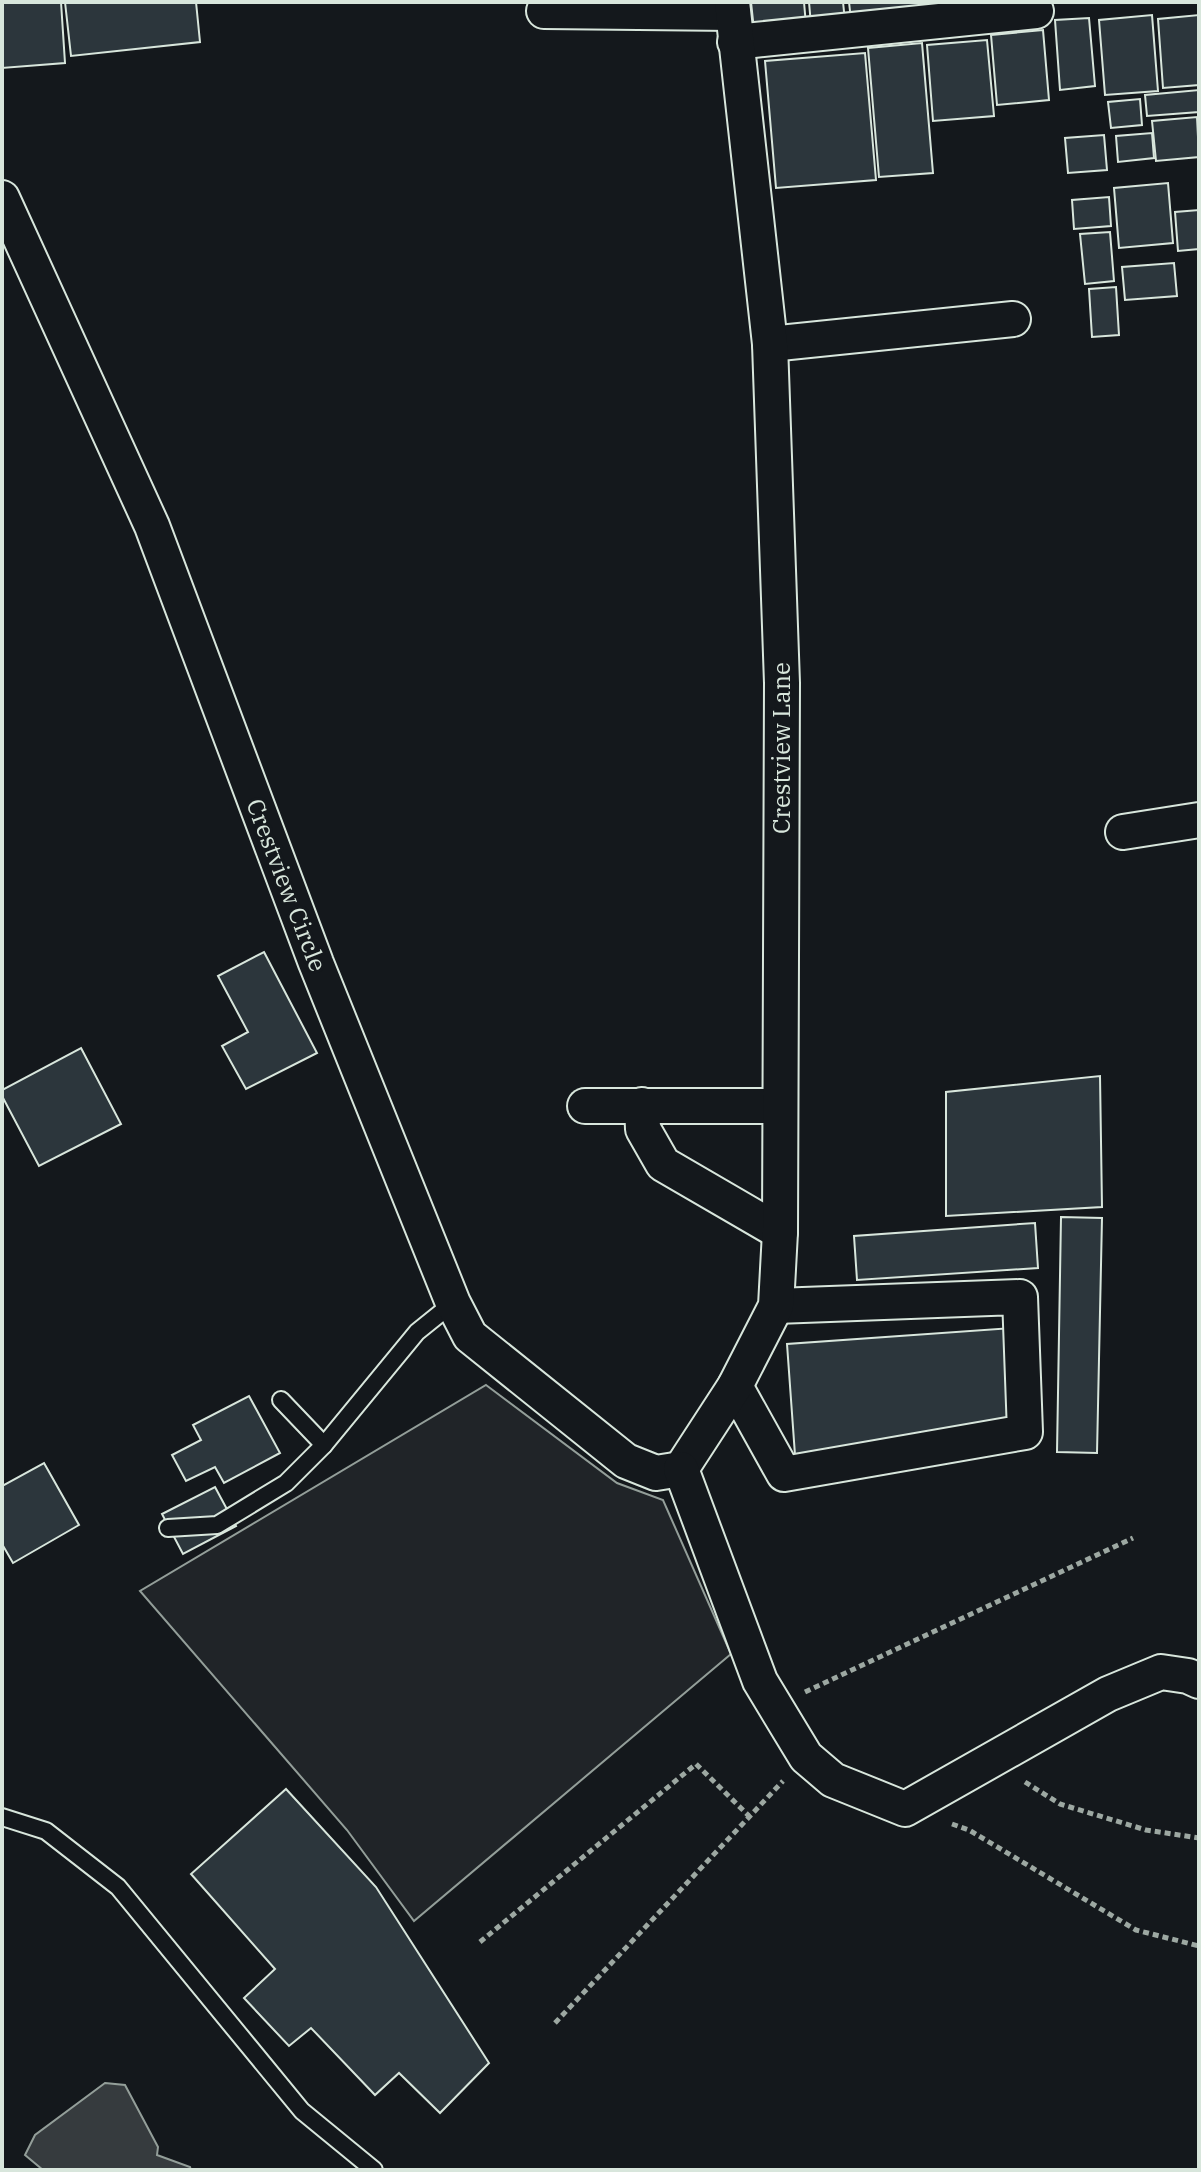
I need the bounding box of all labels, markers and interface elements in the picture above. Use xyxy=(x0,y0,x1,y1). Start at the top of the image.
street label: Crestview Lane xyxy=(765,662,797,834)
street label: Crestview Circle xyxy=(239,794,335,976)

